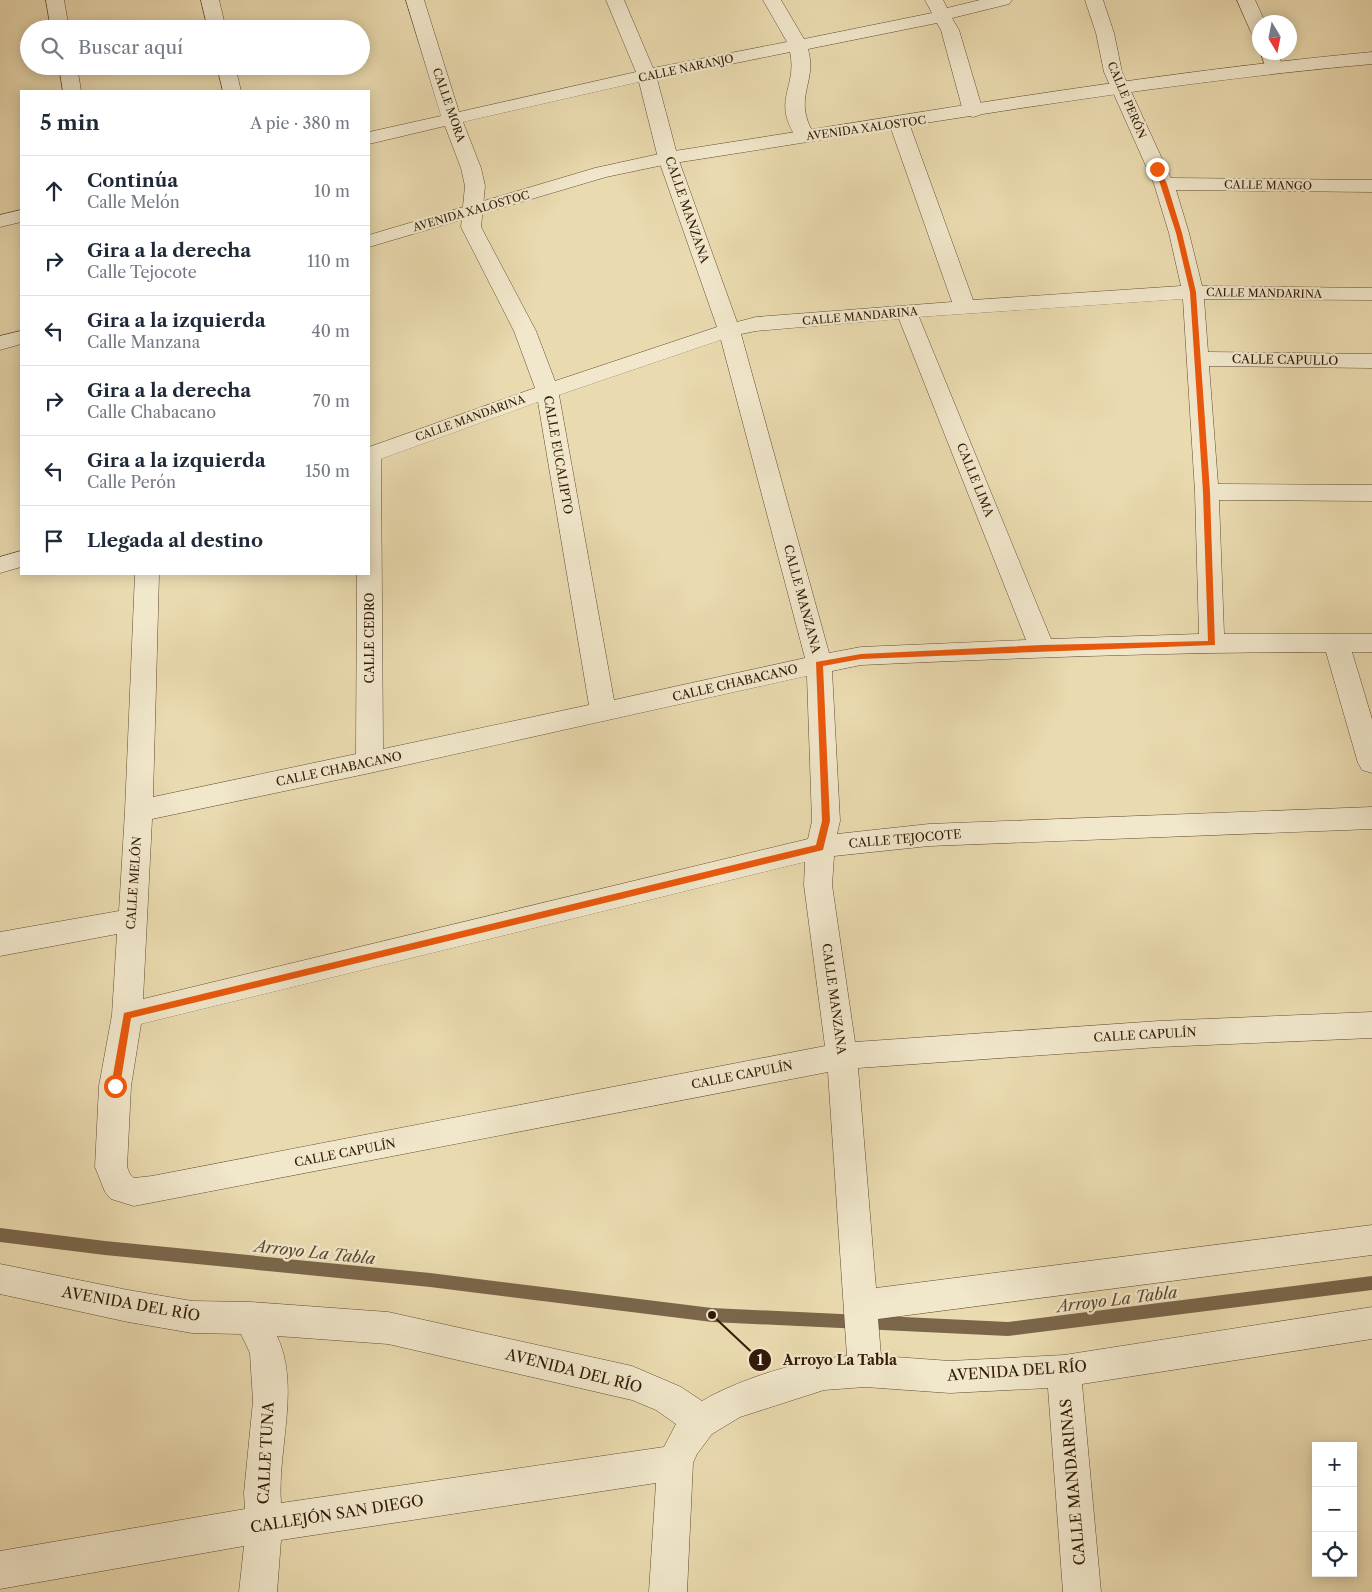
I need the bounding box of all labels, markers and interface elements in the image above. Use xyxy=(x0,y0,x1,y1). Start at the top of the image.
north arrow xyxy=(1252,15,1297,60)
search box xyxy=(20,20,370,75)
icon: search xyxy=(38,34,66,62)
text: Buscar aquí xyxy=(78,36,183,59)
street label: CALLE NARANJO xyxy=(637,51,735,85)
street label: CALLE PERÓN xyxy=(1104,59,1150,141)
street label: CALLE MORA xyxy=(430,66,469,145)
text: 5 min xyxy=(40,110,100,135)
text: A pie · 380 m xyxy=(250,113,350,133)
street label: AVENIDA XALOSTOC xyxy=(804,113,927,143)
street label: CALLE MANZANA xyxy=(662,154,713,266)
route end xyxy=(1146,158,1169,181)
text: Continúa xyxy=(87,169,178,192)
icon: ahead xyxy=(40,177,68,205)
street label: CALLE MANGO xyxy=(1224,177,1312,193)
text: 10 m xyxy=(314,181,350,201)
street label: AVENIDA XALOSTOC xyxy=(410,188,531,235)
text: Calle Melón xyxy=(87,192,180,212)
text: Gira a la derecha xyxy=(87,239,251,262)
icon: right xyxy=(40,247,68,275)
text: 110 m xyxy=(307,251,350,271)
text: Calle Tejocote xyxy=(87,262,197,282)
street label: CALLE MANDARINA xyxy=(1206,285,1323,301)
street label: CALLE MANDARINA xyxy=(802,304,919,328)
text: Gira a la izquierda xyxy=(87,309,266,332)
icon: left xyxy=(40,317,68,345)
text: 40 m xyxy=(311,321,350,341)
text: Calle Manzana xyxy=(87,332,200,352)
street label: CALLE CAPULLO xyxy=(1232,351,1338,368)
text: Gira a la derecha xyxy=(87,379,251,402)
icon: right xyxy=(40,387,68,415)
text: 70 m xyxy=(313,391,350,411)
street label: CALLE MANDARINA xyxy=(413,391,528,444)
street label: CALLE EUCALIPTO xyxy=(541,394,576,515)
text: Calle Chabacano xyxy=(87,402,216,422)
street label: CALLE LIMA xyxy=(954,441,998,520)
text: Gira a la izquierda xyxy=(87,449,266,472)
icon: left xyxy=(40,457,68,485)
text: 150 m xyxy=(305,461,350,481)
text: Calle Perón xyxy=(87,472,176,492)
icon: arrive xyxy=(40,527,68,555)
text: Llegada al destino xyxy=(87,529,263,552)
street label: CALLE MANZANA xyxy=(781,543,825,656)
street label: CALLE CEDRO xyxy=(362,592,377,684)
street label: CALLE CHABACANO xyxy=(671,661,799,704)
street label: CALLE CHABACANO xyxy=(275,748,403,789)
street label: CALLE TEJOCOTE xyxy=(848,826,962,851)
street label: CALLE MELÓN xyxy=(122,836,144,930)
street label: CALLE MANZANA xyxy=(819,942,850,1057)
street label: CALLE CAPULÍN xyxy=(1093,1023,1197,1045)
street label: CALLE CAPULÍN xyxy=(690,1056,794,1092)
route start xyxy=(104,1075,127,1098)
street label: CALLE CAPULÍN xyxy=(293,1134,397,1170)
water label: Arroyo La Tabla xyxy=(251,1235,377,1268)
street label: AVENIDA DEL RÍO xyxy=(60,1282,202,1325)
water label: Arroyo La Tabla xyxy=(1053,1282,1179,1317)
street label: AVENIDA DEL RÍO xyxy=(503,1344,644,1397)
callout: Arroyo La Tabla xyxy=(747,1345,907,1374)
text: 1 xyxy=(757,1350,764,1369)
text: Arroyo La Tabla xyxy=(782,1351,898,1369)
street label: AVENIDA DEL RÍO xyxy=(945,1356,1087,1385)
street label: CALLE MANDARINAS xyxy=(1056,1398,1089,1566)
street label: CALLE TUNA xyxy=(253,1400,278,1505)
map controls xyxy=(1312,1442,1357,1577)
button: + xyxy=(1312,1442,1357,1487)
button: − xyxy=(1312,1487,1357,1532)
street label: CALLEJÓN SAN DIEGO xyxy=(249,1490,425,1537)
button: locate xyxy=(1312,1532,1357,1577)

